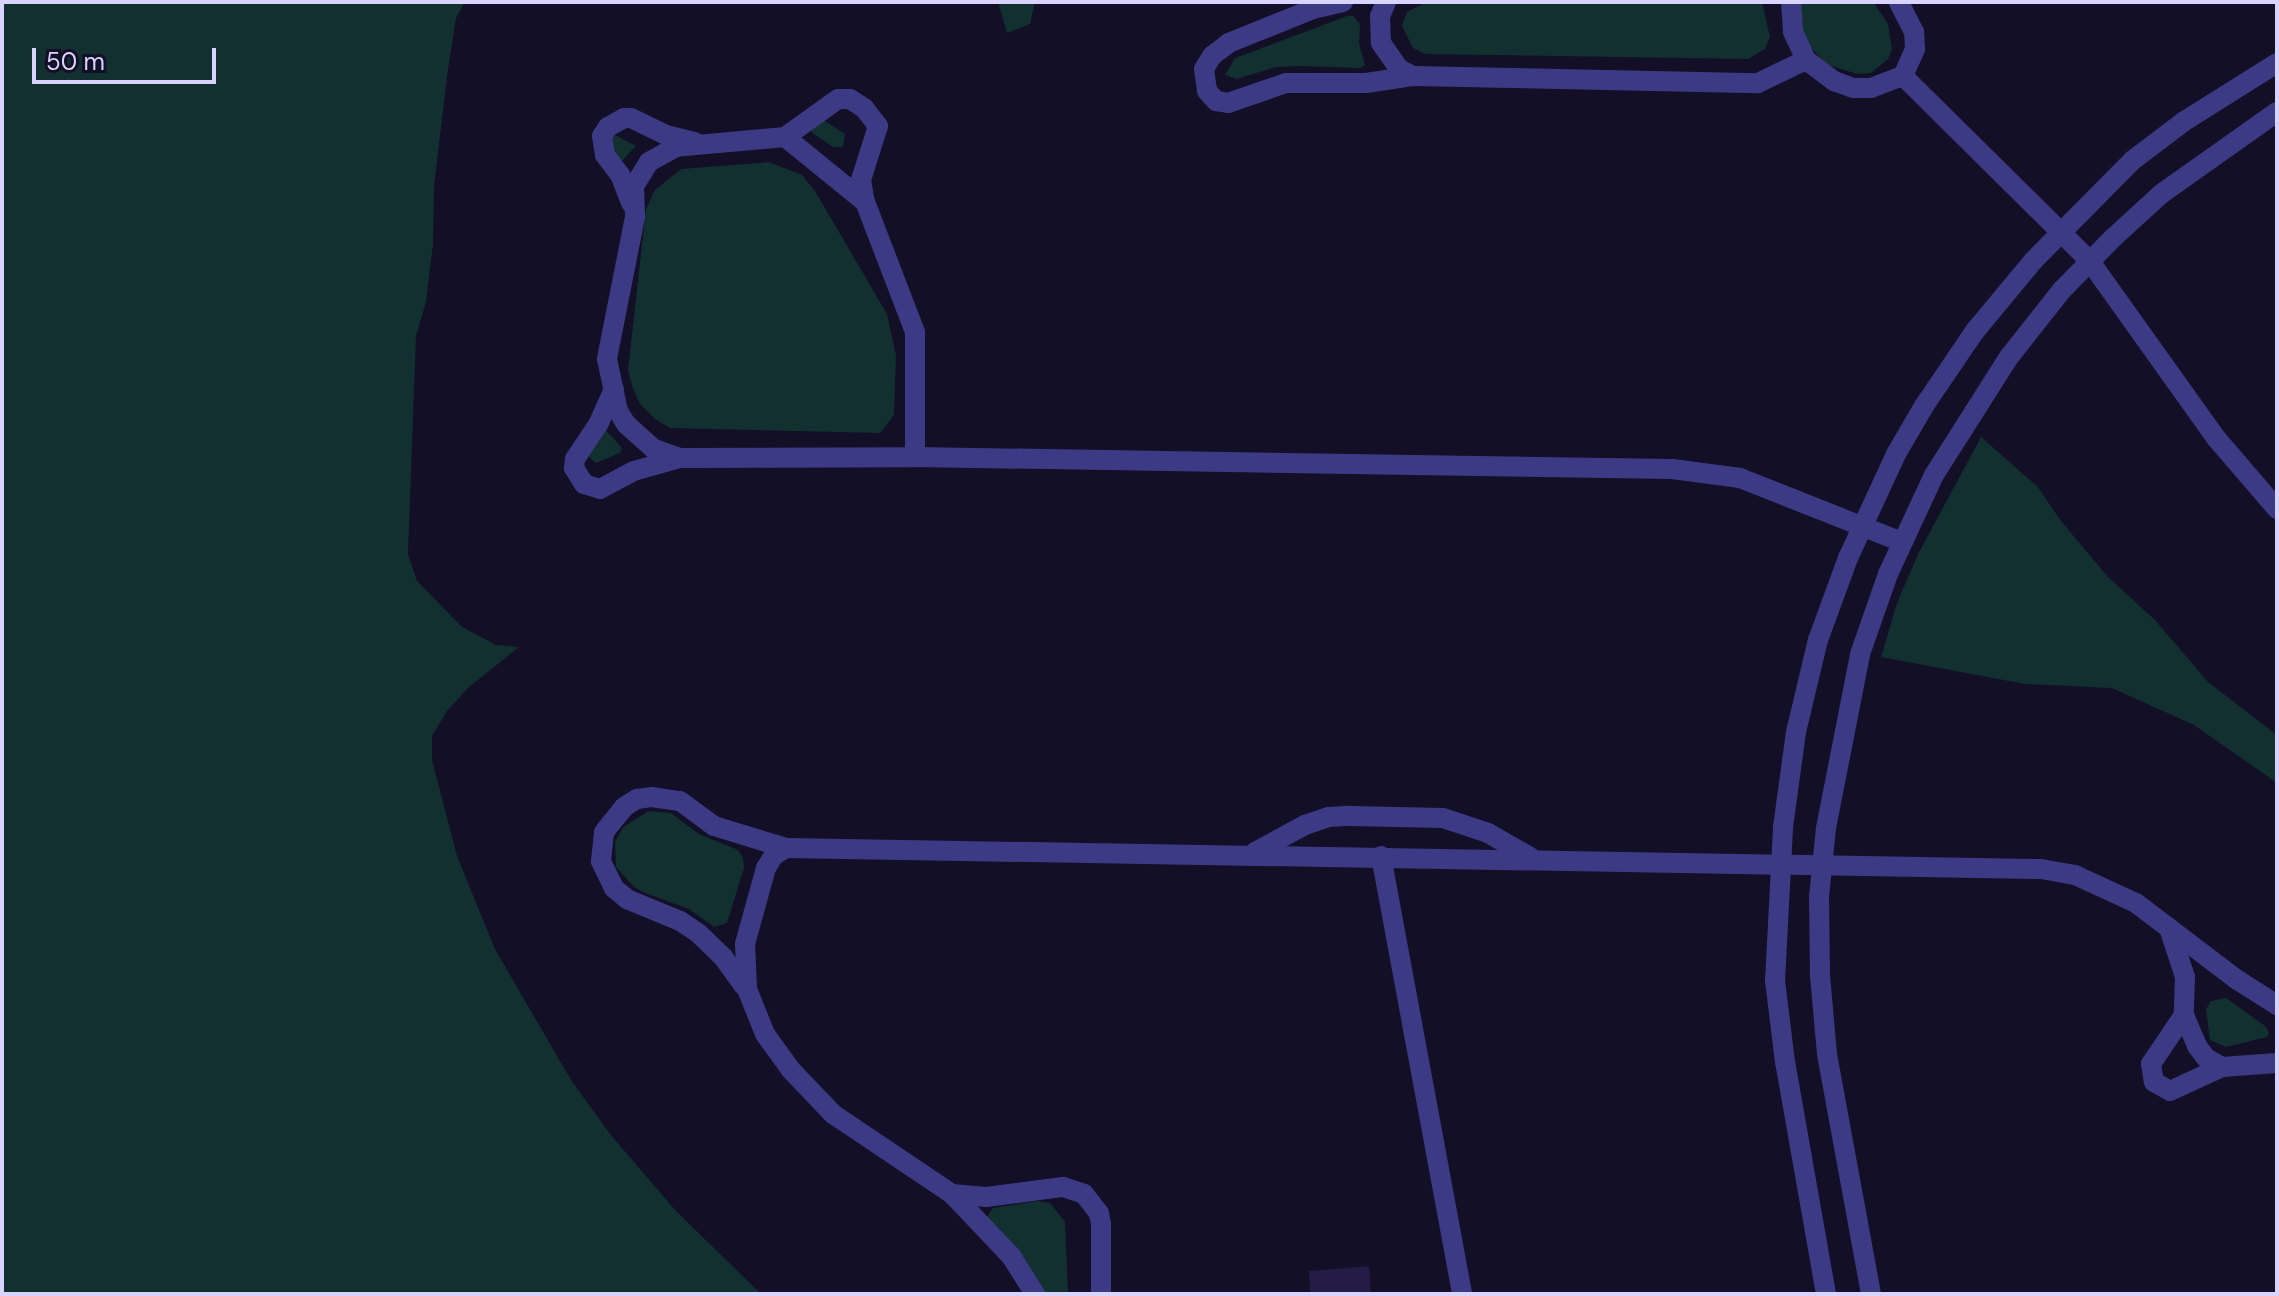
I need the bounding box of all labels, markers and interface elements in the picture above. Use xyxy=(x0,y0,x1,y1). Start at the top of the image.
scale bar xyxy=(36,32,220,82)
text: 50 m xyxy=(46,46,105,77)

